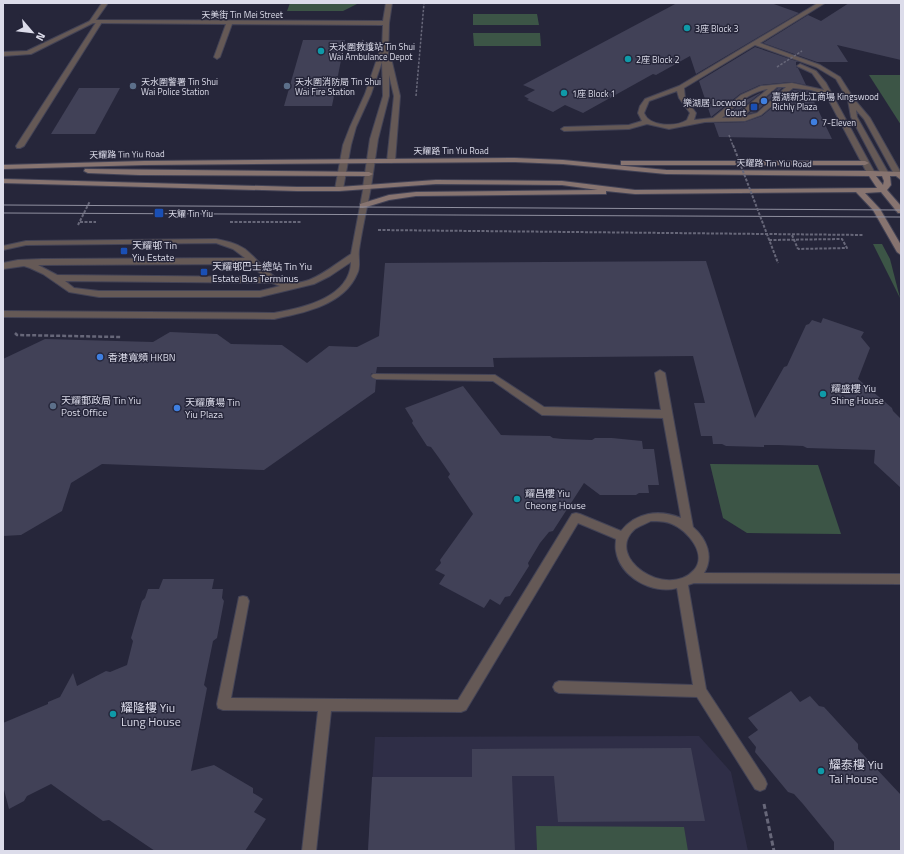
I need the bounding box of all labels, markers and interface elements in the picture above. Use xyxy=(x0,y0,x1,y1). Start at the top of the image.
street label: 天美街 Tin Mei Street xyxy=(201,8,284,21)
north arrow xyxy=(12,12,52,52)
place label: 3座 Block 3 xyxy=(695,22,739,35)
marker: 3座 Block 3 xyxy=(682,23,692,33)
text: N xyxy=(32,30,50,44)
place label: 天水圍救護站 Tin Shui Wai Ambulance Depot xyxy=(329,40,415,63)
marker: 天水圍救護站 Tin Shui Wai Ambulance Depot xyxy=(316,46,326,56)
place label: 2座 Block 2 xyxy=(636,53,680,66)
marker: 2座 Block 2 xyxy=(623,54,633,64)
place label: 天水圍警署 Tin Shui Wai Police Station xyxy=(141,75,218,98)
place label: 天水圍消防局 Tin Shui Wai Fire Station xyxy=(295,75,381,98)
marker: 天水圍警署 Tin Shui Wai Police Station xyxy=(128,81,138,91)
marker: 天水圍消防局 Tin Shui Wai Fire Station xyxy=(282,81,292,91)
place label: 1座 Block 1 xyxy=(572,87,616,100)
marker: 1座 Block 1 xyxy=(559,88,569,98)
place label: 嘉湖新北江商場 Kingswood Richly Plaza xyxy=(772,90,879,113)
place label: 樂湖居 Locwood Court xyxy=(683,96,747,119)
marker: 嘉湖新北江商場 Kingswood Richly Plaza xyxy=(759,96,769,106)
marker: 樂湖居 Locwood Court xyxy=(749,102,759,112)
place label: 7-Eleven xyxy=(822,116,856,129)
marker: 7-Eleven xyxy=(809,117,819,127)
street label: 天耀路 Tin Yiu Road xyxy=(413,144,489,157)
street label: 天耀路 Tin Yiu Road xyxy=(89,147,165,161)
street label: 天耀路 Tin Yiu Road xyxy=(736,156,812,170)
marker: 天耀 Tin Yiu xyxy=(153,207,165,219)
place label: 天耀 Tin Yiu xyxy=(168,207,213,220)
place label: 天耀邨 Tin Yiu Estate xyxy=(132,238,177,265)
marker: 天耀邨 Tin Yiu Estate xyxy=(119,246,129,256)
place label: 天耀邨巴士總站 Tin Yiu Estate Bus Terminus xyxy=(212,259,312,286)
marker: 天耀邨巴士總站 Tin Yiu Estate Bus Terminus xyxy=(199,267,209,277)
place label: 香港寬頻 HKBN xyxy=(108,350,176,365)
marker: 香港寬頻 HKBN xyxy=(95,352,105,362)
place label: 耀盛樓 Yiu Shing House xyxy=(831,381,884,408)
marker: 耀盛樓 Yiu Shing House xyxy=(818,389,828,399)
place label: 天耀郵政局 Tin Yiu Post Office xyxy=(61,393,141,420)
place label: 天耀廣場 Tin Yiu Plaza xyxy=(185,395,240,422)
marker: 天耀郵政局 Tin Yiu Post Office xyxy=(48,401,58,411)
marker: 天耀廣場 Tin Yiu Plaza xyxy=(172,403,182,413)
place label: 耀昌樓 Yiu Cheong House xyxy=(525,486,586,513)
marker: 耀昌樓 Yiu Cheong House xyxy=(512,494,522,504)
place label: 耀隆樓 Yiu Lung House xyxy=(121,698,181,731)
marker: 耀隆樓 Yiu Lung House xyxy=(108,709,118,719)
place label: 耀泰樓 Yiu Tai House xyxy=(829,755,883,788)
marker: 耀泰樓 Yiu Tai House xyxy=(816,766,826,776)

